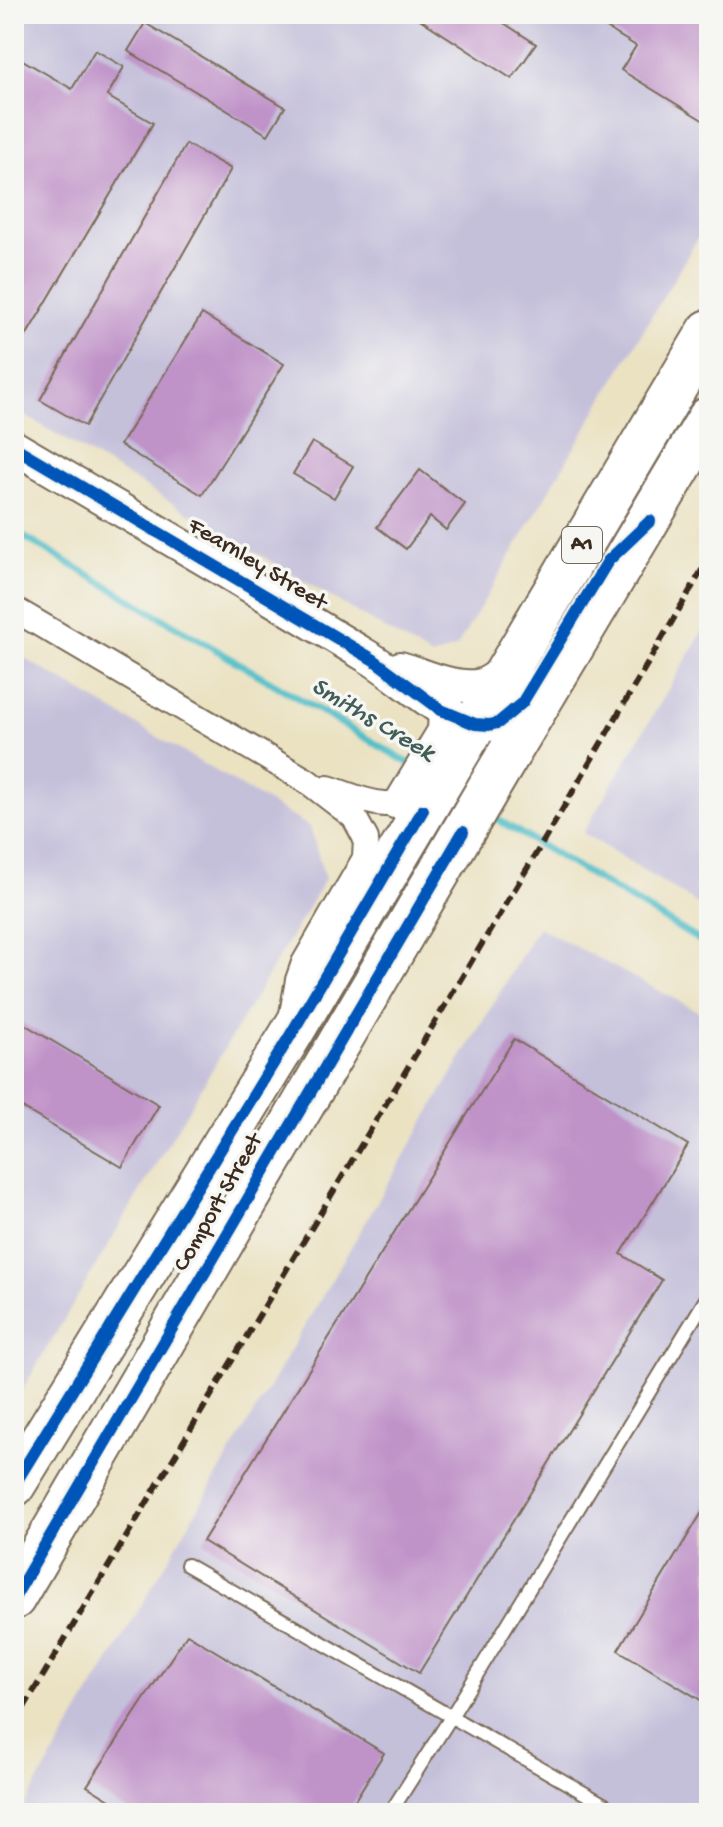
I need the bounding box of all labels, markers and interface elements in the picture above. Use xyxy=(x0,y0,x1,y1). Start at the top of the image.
street label: Fearnley Street xyxy=(181,512,334,619)
road number: A1 xyxy=(562,527,602,563)
water label: Smiths Creek xyxy=(305,672,441,771)
street label: Comport Street xyxy=(168,1127,271,1277)

